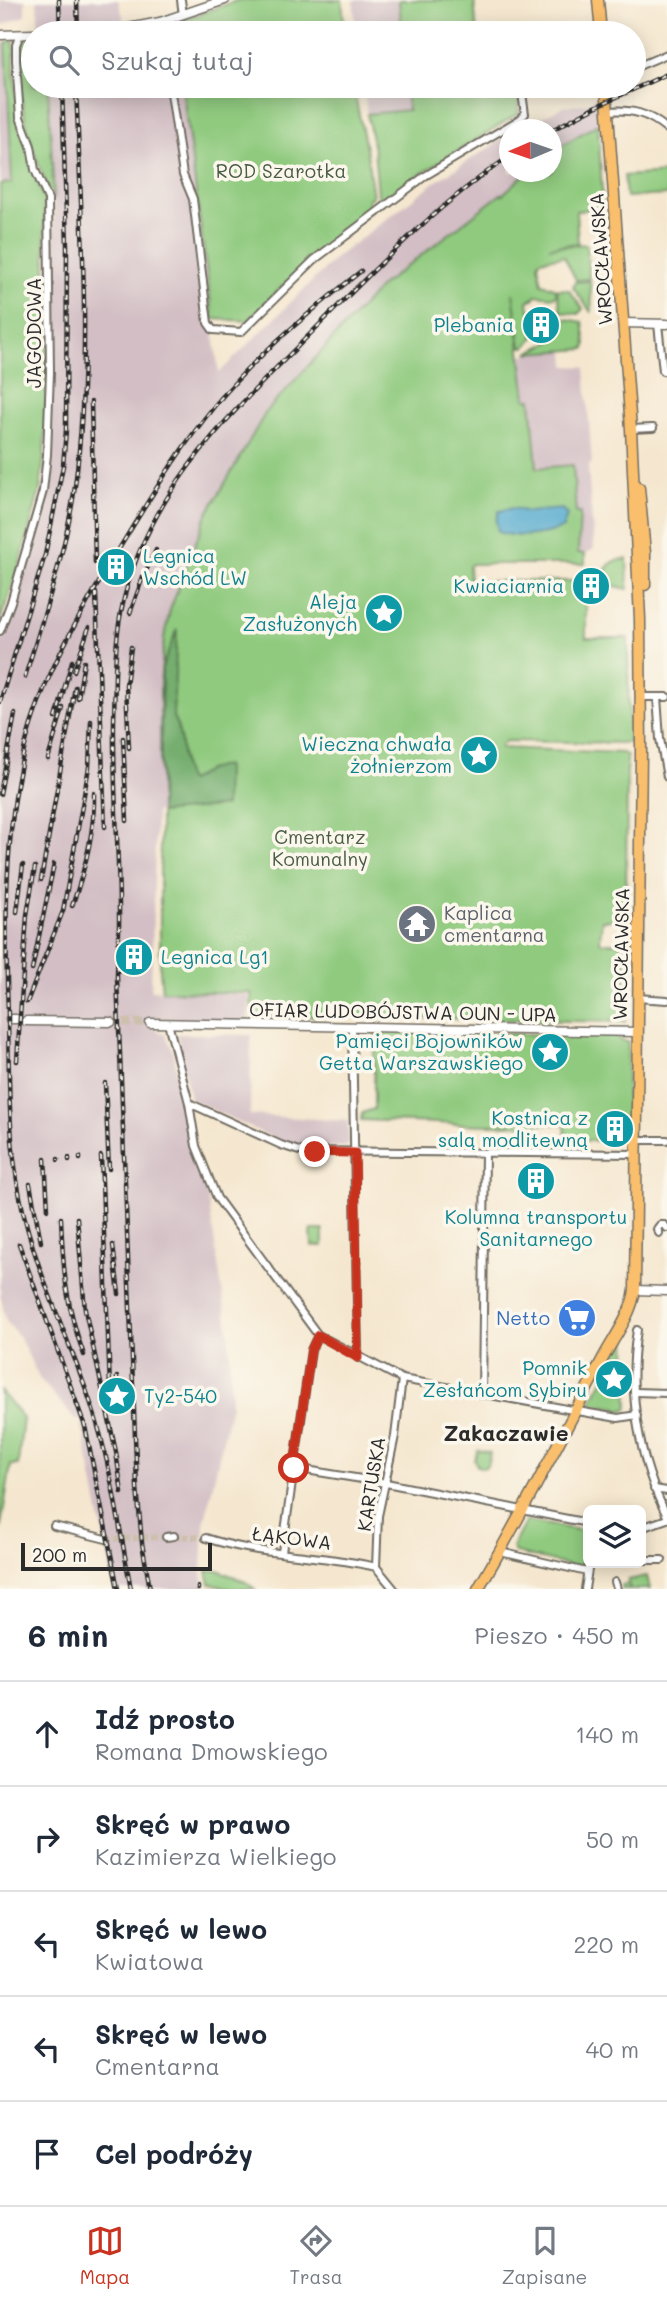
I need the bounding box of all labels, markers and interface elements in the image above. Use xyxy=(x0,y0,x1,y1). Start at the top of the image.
search box xyxy=(21,21,646,98)
icon: search xyxy=(45,41,83,79)
text: Szukaj tutaj xyxy=(101,43,253,77)
north arrow xyxy=(499,119,562,182)
park label: ROD Szarotka xyxy=(216,158,346,183)
street label: WROCŁAWSKA xyxy=(583,192,618,326)
street label: JAGODOWA xyxy=(21,278,46,388)
building icon: Plebania xyxy=(520,304,562,346)
place label: Plebania xyxy=(434,312,514,337)
place label: Legnica Wschód LW xyxy=(143,543,247,590)
building icon: Legnica Wschód LW xyxy=(95,546,137,588)
building icon: Kwiaciarnia xyxy=(570,565,612,607)
place label: Kwiaciarnia xyxy=(454,573,564,598)
place label: Aleja Zasłużonych xyxy=(243,589,357,636)
place icon: Aleja Zasłużonych xyxy=(363,592,405,634)
place label: Wieczna chwała żołnierzom xyxy=(301,731,452,778)
place icon: Wieczna chwała żołnierzom xyxy=(458,734,500,776)
park label: Cmentarz Komunalny xyxy=(272,824,368,871)
street label: WROCŁAWSKA xyxy=(607,887,634,1021)
place label: Kaplica cmentarna xyxy=(444,900,545,947)
temple icon: Kaplica cmentarna xyxy=(396,903,438,945)
building icon: Legnica Lg1 xyxy=(113,936,155,978)
place label: Legnica Lg1 xyxy=(161,944,269,969)
street label: OFIAR LUDOBÓJSTWA OUN - UPA xyxy=(249,996,557,1027)
place label: Pamięci Bojowników Getta Warszawskiego xyxy=(319,1028,523,1075)
place icon: Pamięci Bojowników Getta Warszawskiego xyxy=(529,1031,571,1073)
place label: Kostnica z salą modlitewną xyxy=(438,1105,588,1152)
building icon: Kostnica z salą modlitewną xyxy=(594,1108,636,1150)
route end xyxy=(299,1136,330,1167)
building icon: Kolumna transportu Sanitarnego xyxy=(515,1160,557,1202)
place label: Kolumna transportu Sanitarnego xyxy=(445,1204,627,1251)
supermarket icon: Netto xyxy=(556,1297,598,1339)
place label: Netto xyxy=(496,1305,550,1330)
place label: Pomnik Zesłańcom Sybiru xyxy=(423,1355,587,1402)
place icon: Pomnik Zesłańcom Sybiru xyxy=(593,1358,635,1400)
place icon: Ty2-540 xyxy=(96,1375,138,1417)
place label: Ty2-540 xyxy=(144,1383,217,1408)
district label: Zakaczawie xyxy=(443,1419,569,1446)
street label: KARTUSKA xyxy=(351,1435,390,1533)
route start xyxy=(278,1452,309,1483)
map controls xyxy=(583,1505,646,1568)
button: layers xyxy=(583,1505,646,1568)
street label: ŁĄKOWA xyxy=(251,1520,333,1555)
scale bar xyxy=(21,1540,212,1572)
text: 200 m xyxy=(32,1542,87,1567)
text: 6 min xyxy=(28,1615,108,1655)
text: Pieszo · 450 m xyxy=(475,1620,639,1650)
text: Idź prosto xyxy=(95,1702,235,1736)
icon: ahead xyxy=(28,1715,66,1753)
text: 140 m xyxy=(575,1719,639,1749)
text: Romana Dmowskiego xyxy=(95,1736,328,1766)
text: Skręć w prawo xyxy=(95,1807,290,1841)
icon: right xyxy=(28,1820,66,1858)
text: 50 m xyxy=(586,1824,639,1854)
text: Kazimierza Wielkiego xyxy=(95,1841,336,1871)
text: Skręć w lewo xyxy=(95,1912,267,1946)
icon: left xyxy=(28,1925,66,1963)
text: 220 m xyxy=(573,1929,639,1959)
text: Kwiatowa xyxy=(95,1946,204,1976)
text: Skręć w lewo xyxy=(95,2017,267,2051)
icon: left xyxy=(28,2030,66,2068)
text: 40 m xyxy=(586,2034,639,2064)
text: Cmentarna xyxy=(95,2051,220,2081)
icon: arrive xyxy=(28,2135,66,2173)
text: Cel podróży xyxy=(95,2137,253,2171)
tab: Mapa xyxy=(80,2222,130,2289)
tab: Trasa xyxy=(289,2222,343,2289)
tab: Zapisane xyxy=(502,2222,587,2289)

